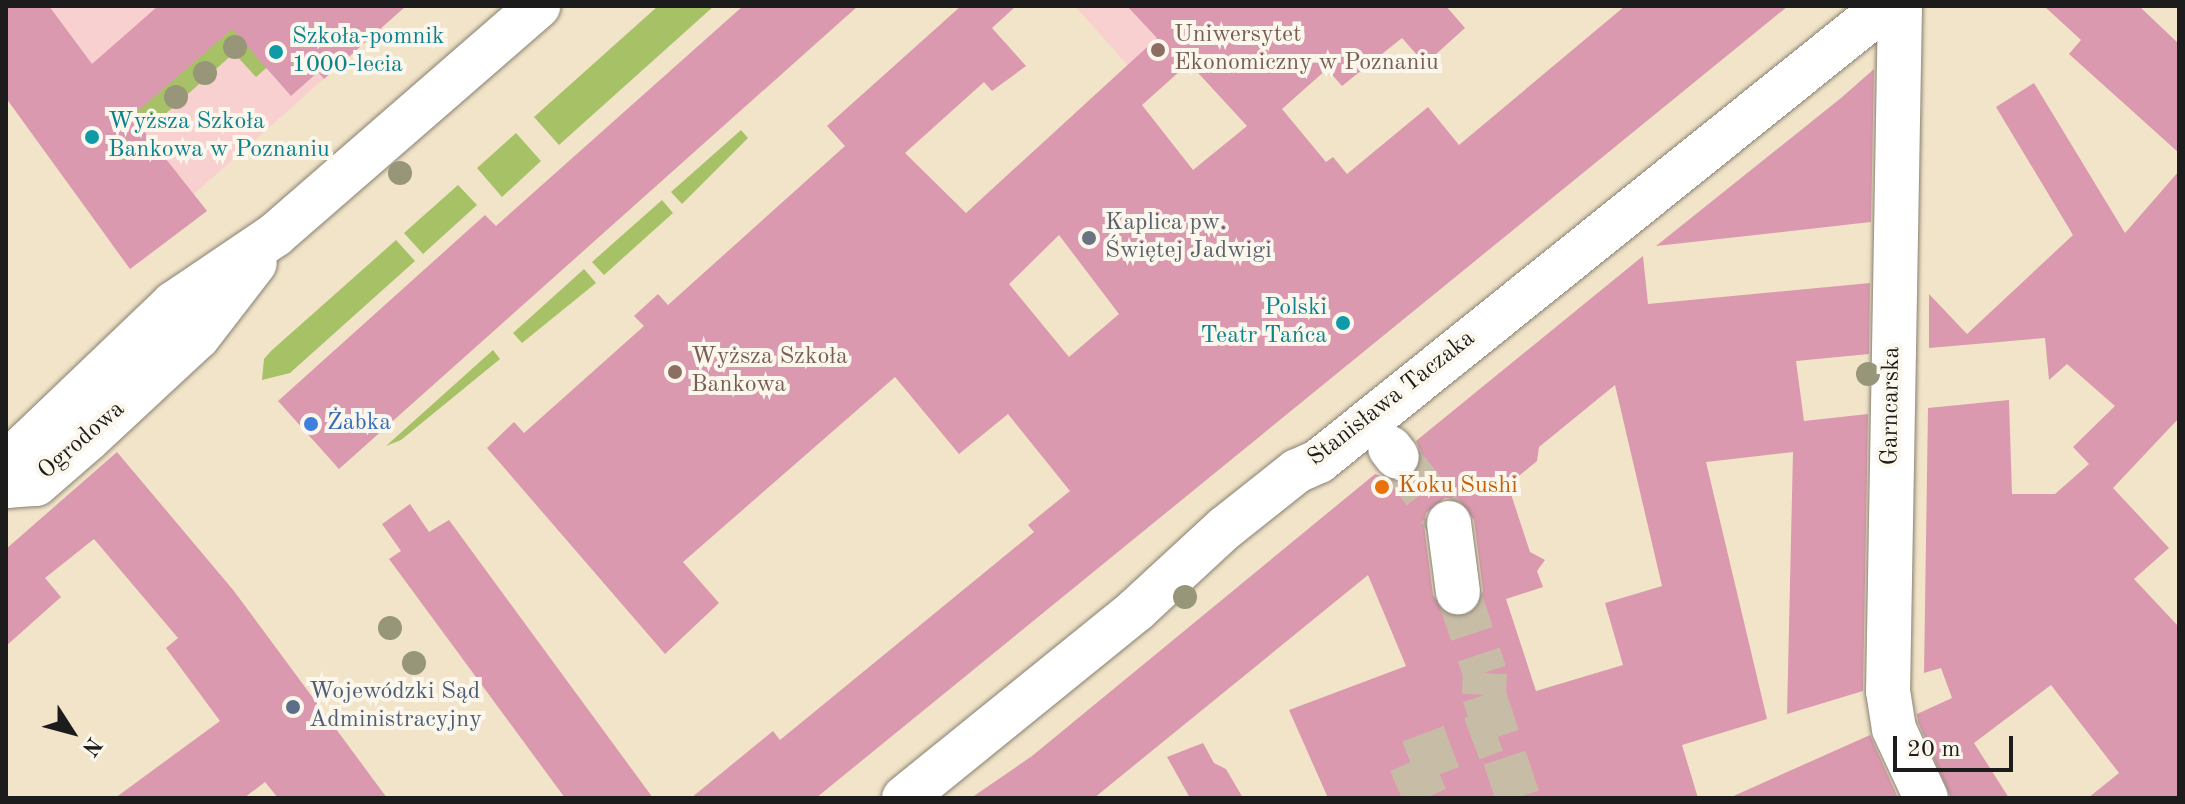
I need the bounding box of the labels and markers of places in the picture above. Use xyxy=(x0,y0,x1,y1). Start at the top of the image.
place label: Uniwersytet Ekonomiczny w Poznaniu xyxy=(1174,22,1439,78)
place label: Szkoła-pomnik 1000-lecia xyxy=(292,24,444,80)
marker: Uniwersytet Ekonomiczny w Poznaniu xyxy=(1149,41,1167,59)
marker: Szkoła-pomnik 1000-lecia xyxy=(267,43,285,61)
place label: Wyższa Szkoła Bankowa w Poznaniu xyxy=(108,109,330,165)
marker: Wyższa Szkoła Bankowa w Poznaniu xyxy=(83,128,101,146)
place label: Kaplica pw. Świętej Jadwigi xyxy=(1105,210,1272,266)
marker: Kaplica pw. Świętej Jadwigi xyxy=(1080,229,1098,247)
place label: Polski Teatr Tańca xyxy=(1201,295,1327,351)
marker: Polski Teatr Tańca xyxy=(1334,314,1352,332)
place label: Wyższa Szkoła Bankowa xyxy=(691,344,848,400)
marker: Wyższa Szkoła Bankowa xyxy=(666,363,684,381)
place label: Żabka xyxy=(327,410,391,438)
marker: Żabka xyxy=(302,415,320,433)
place label: Koku Sushi xyxy=(1398,473,1518,501)
marker: Koku Sushi xyxy=(1373,478,1391,496)
place label: Wojewódzki Sąd Administracyjny xyxy=(309,679,482,735)
marker: Wojewódzki Sąd Administracyjny xyxy=(284,698,302,716)

